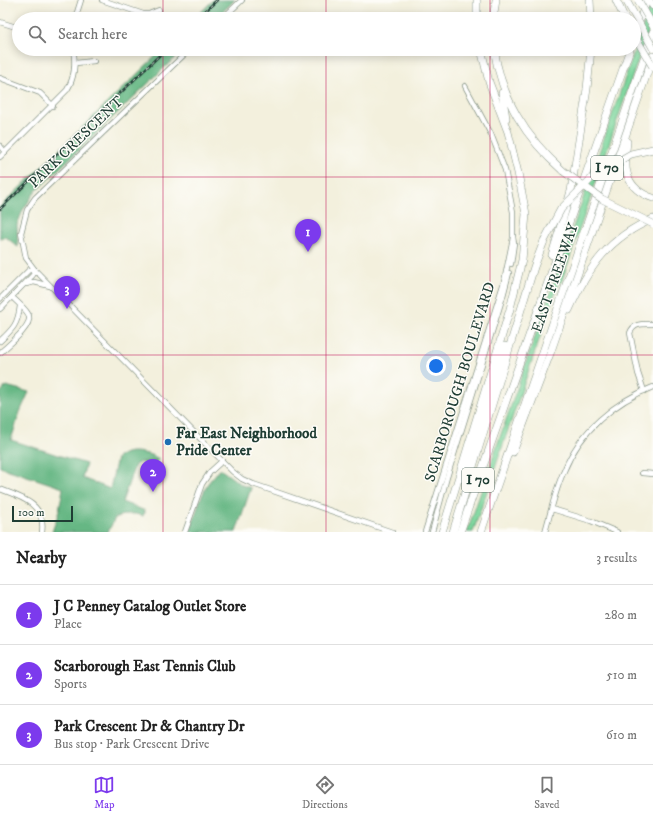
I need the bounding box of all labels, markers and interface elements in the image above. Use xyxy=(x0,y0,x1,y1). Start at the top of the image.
search box xyxy=(12,12,641,56)
icon: search xyxy=(26,23,48,45)
text: Search here xyxy=(58,25,127,44)
street label: PARK CRESCENT xyxy=(25,92,128,192)
road number: I 70 xyxy=(591,156,623,180)
pin: 1 xyxy=(295,219,321,252)
street label: EAST FREEWAY xyxy=(527,220,583,335)
pin: 3 xyxy=(54,276,80,309)
street label: SCARBOROUGH BOULEVARD xyxy=(420,280,500,484)
your location xyxy=(426,356,446,376)
place label: Far East Neighborhood Pride Center xyxy=(176,424,317,460)
marker: Far East Neighborhood Pride Center xyxy=(163,437,173,447)
pin: 2 xyxy=(140,459,166,492)
road number: I 70 xyxy=(462,468,494,492)
scale bar xyxy=(12,504,73,523)
text: 100 m xyxy=(18,506,44,520)
text: Nearby xyxy=(16,547,66,569)
text: 3 results xyxy=(596,550,637,566)
text: J C Penney Catalog Outlet Store xyxy=(54,597,246,616)
text: 1 xyxy=(27,607,31,623)
text: 280 m xyxy=(605,607,637,623)
text: Place xyxy=(54,616,82,632)
text: Scarborough East Tennis Club xyxy=(54,657,236,676)
text: 2 xyxy=(26,667,32,683)
text: 510 m xyxy=(606,667,637,683)
text: Sports xyxy=(54,676,87,692)
text: Park Crescent Dr & Chantry Dr xyxy=(54,717,245,736)
text: 3 xyxy=(27,727,31,743)
text: 610 m xyxy=(606,727,637,743)
text: Bus stop · Park Crescent Drive xyxy=(54,736,210,752)
tab: Map xyxy=(93,774,115,812)
tab: Directions xyxy=(302,774,348,812)
tab: Saved xyxy=(534,774,560,812)

